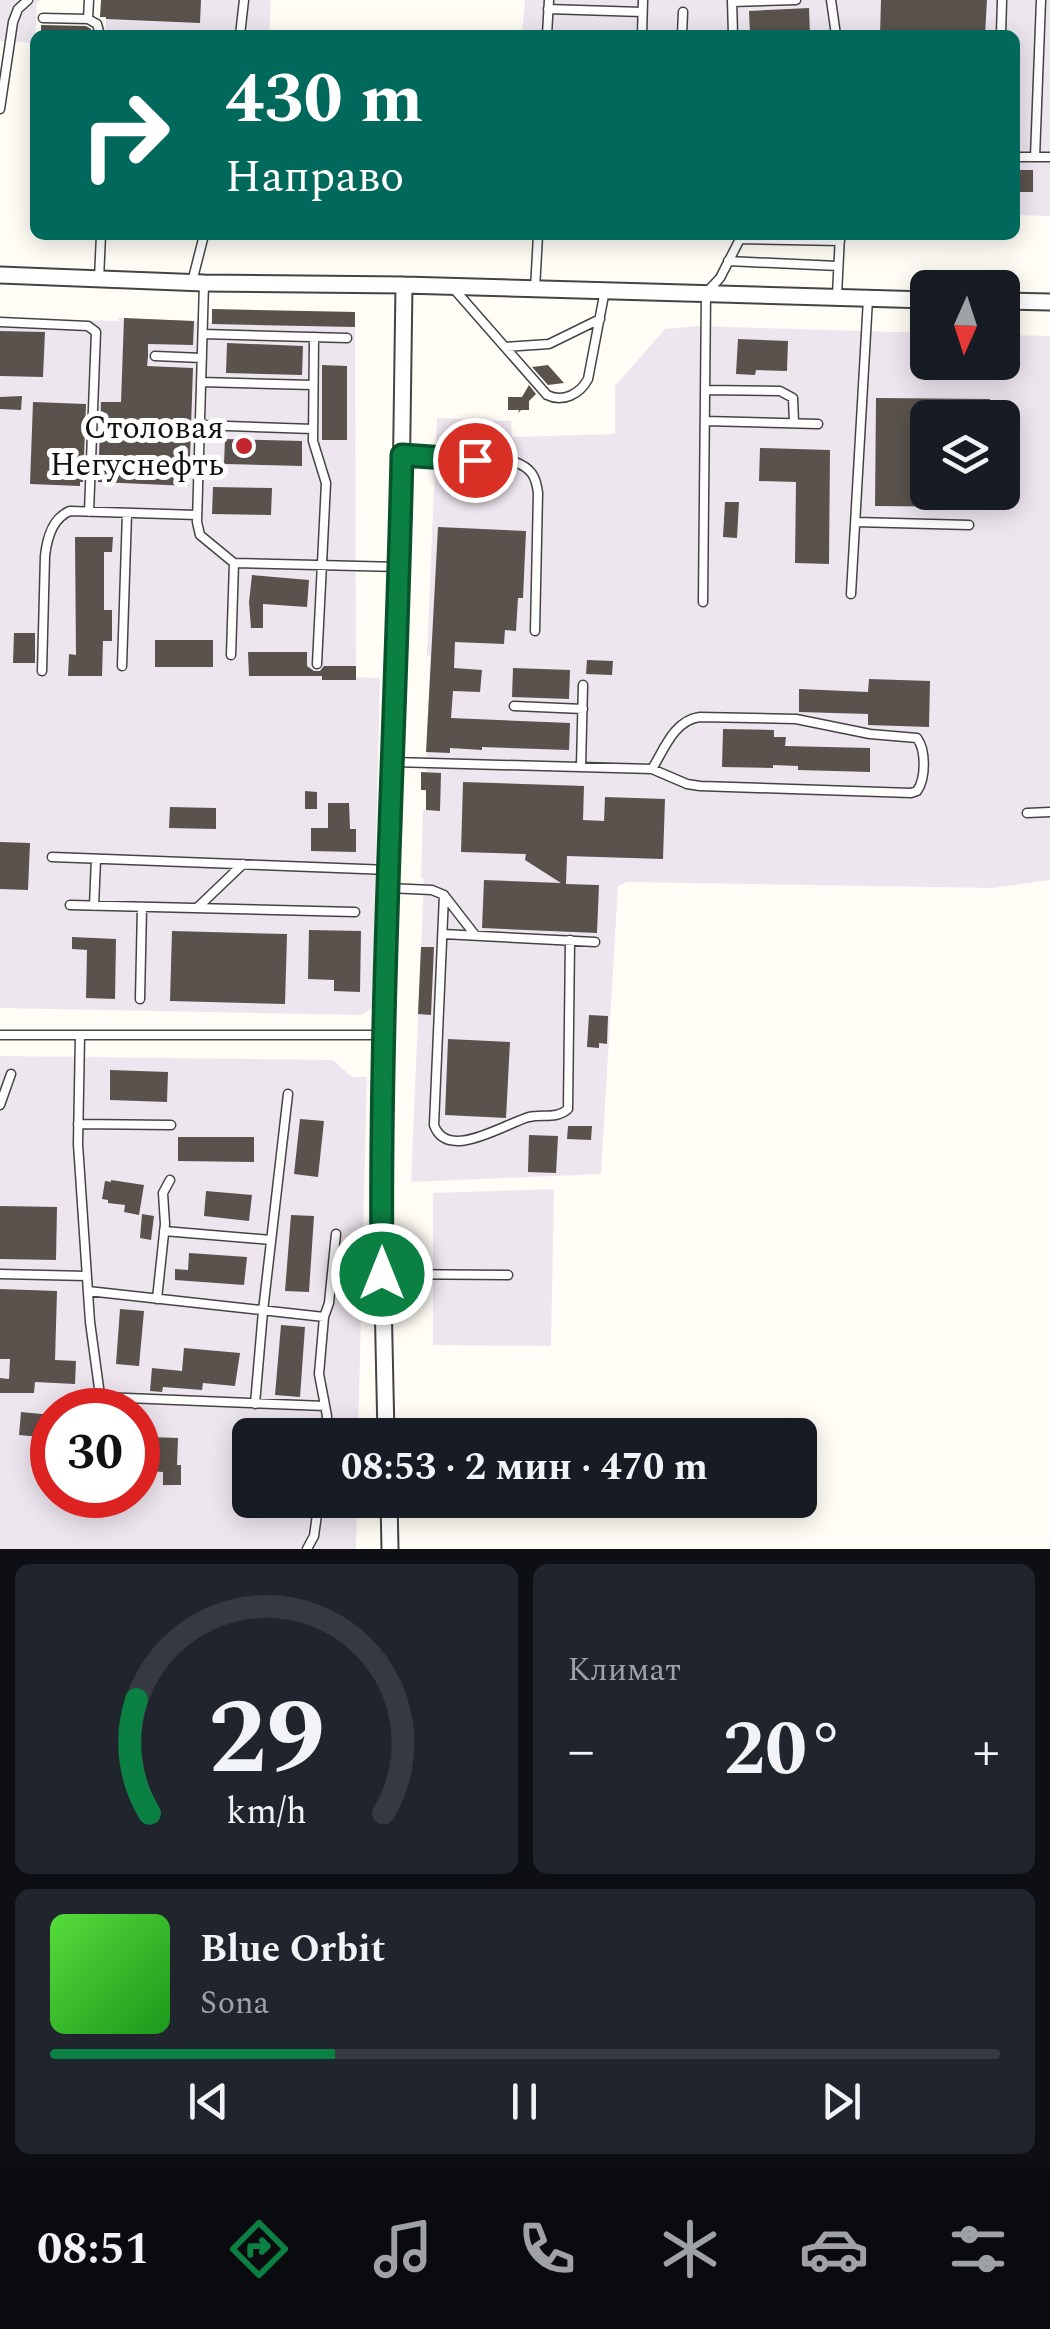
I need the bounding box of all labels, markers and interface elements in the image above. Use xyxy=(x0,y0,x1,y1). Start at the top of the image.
text: 430 m xyxy=(225,47,423,153)
icon: right xyxy=(60,70,190,200)
text: Направо xyxy=(225,143,404,212)
north arrow xyxy=(910,270,1020,380)
map controls xyxy=(910,270,1020,510)
button: layers xyxy=(910,400,1020,510)
place label: Столовая Негуснефть xyxy=(50,404,224,490)
pin xyxy=(433,418,518,503)
icon: arrive xyxy=(448,433,503,488)
marker: Столовая Негуснефть xyxy=(233,435,255,457)
position arrow xyxy=(330,1222,434,1326)
speed limit sign: 30 xyxy=(30,1388,160,1518)
text: 08:53 · 2 мин · 470 m xyxy=(341,1439,708,1497)
text: Климат xyxy=(568,1646,681,1695)
text: 29 xyxy=(208,1661,325,1819)
text: 20° xyxy=(723,1694,845,1808)
text: − xyxy=(568,1710,595,1793)
text: + xyxy=(972,1710,1000,1793)
text: km/h xyxy=(226,1785,306,1840)
text: Blue Orbit xyxy=(200,1921,385,1979)
text: Sona xyxy=(200,1979,269,2028)
icon: previous xyxy=(181,2074,236,2129)
icon: pause xyxy=(497,2074,552,2129)
icon: next xyxy=(814,2074,869,2129)
icon: directions xyxy=(224,2214,294,2284)
icon: music xyxy=(368,2214,438,2284)
icon: phone xyxy=(512,2214,582,2284)
icon: climate xyxy=(655,2214,725,2284)
icon: car xyxy=(799,2214,869,2284)
icon: filters xyxy=(943,2214,1013,2284)
text: 08:51 xyxy=(37,2215,150,2284)

